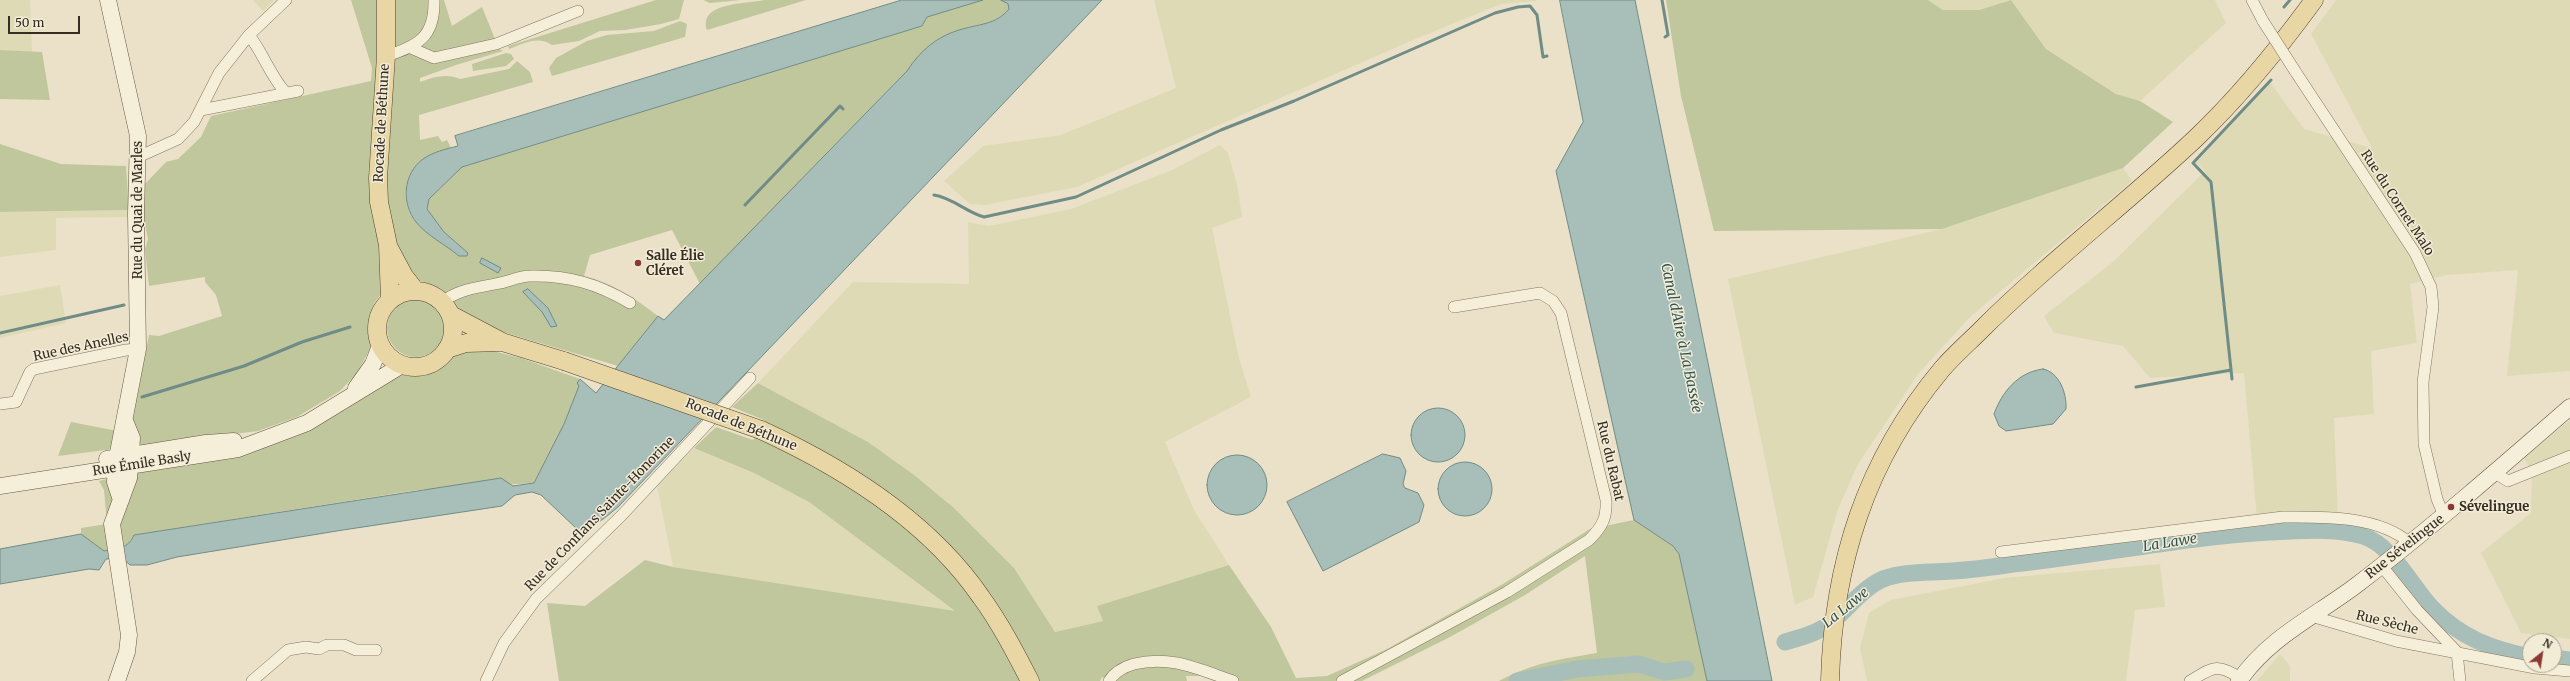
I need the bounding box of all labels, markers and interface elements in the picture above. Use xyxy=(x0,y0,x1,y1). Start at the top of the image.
scale bar xyxy=(10,8,82,34)
text: 50 m xyxy=(15,15,44,30)
street label: Rocade de Béthune xyxy=(371,63,393,183)
street label: Rue du Quai de Marles xyxy=(130,141,146,279)
street label: Rue du Cornet Malo xyxy=(2357,147,2437,259)
place label: Salle Élie Cléret xyxy=(646,248,704,279)
marker: Salle Élie Cléret xyxy=(633,258,643,268)
water label: Canal d'Aire à La Bassée xyxy=(1657,262,1705,414)
street label: Rue des Anelles xyxy=(32,329,130,365)
street label: Rocade de Béthune xyxy=(683,396,799,454)
street label: Rue du Rabat xyxy=(1593,419,1627,503)
street label: Rue de Conflans Sainte-Honorine xyxy=(522,434,678,594)
street label: Rue Émile Basly xyxy=(92,448,192,480)
place label: Sévelingue xyxy=(2459,499,2529,515)
marker: Sévelingue xyxy=(2446,502,2456,512)
street label: Rue Sévelingue xyxy=(2363,512,2447,582)
water label: La Lawe xyxy=(2142,530,2198,556)
water label: La Lawe xyxy=(1820,584,1872,632)
street label: Rue Sèche xyxy=(2354,608,2420,638)
north arrow xyxy=(2522,633,2562,673)
text: N xyxy=(2540,635,2555,652)

